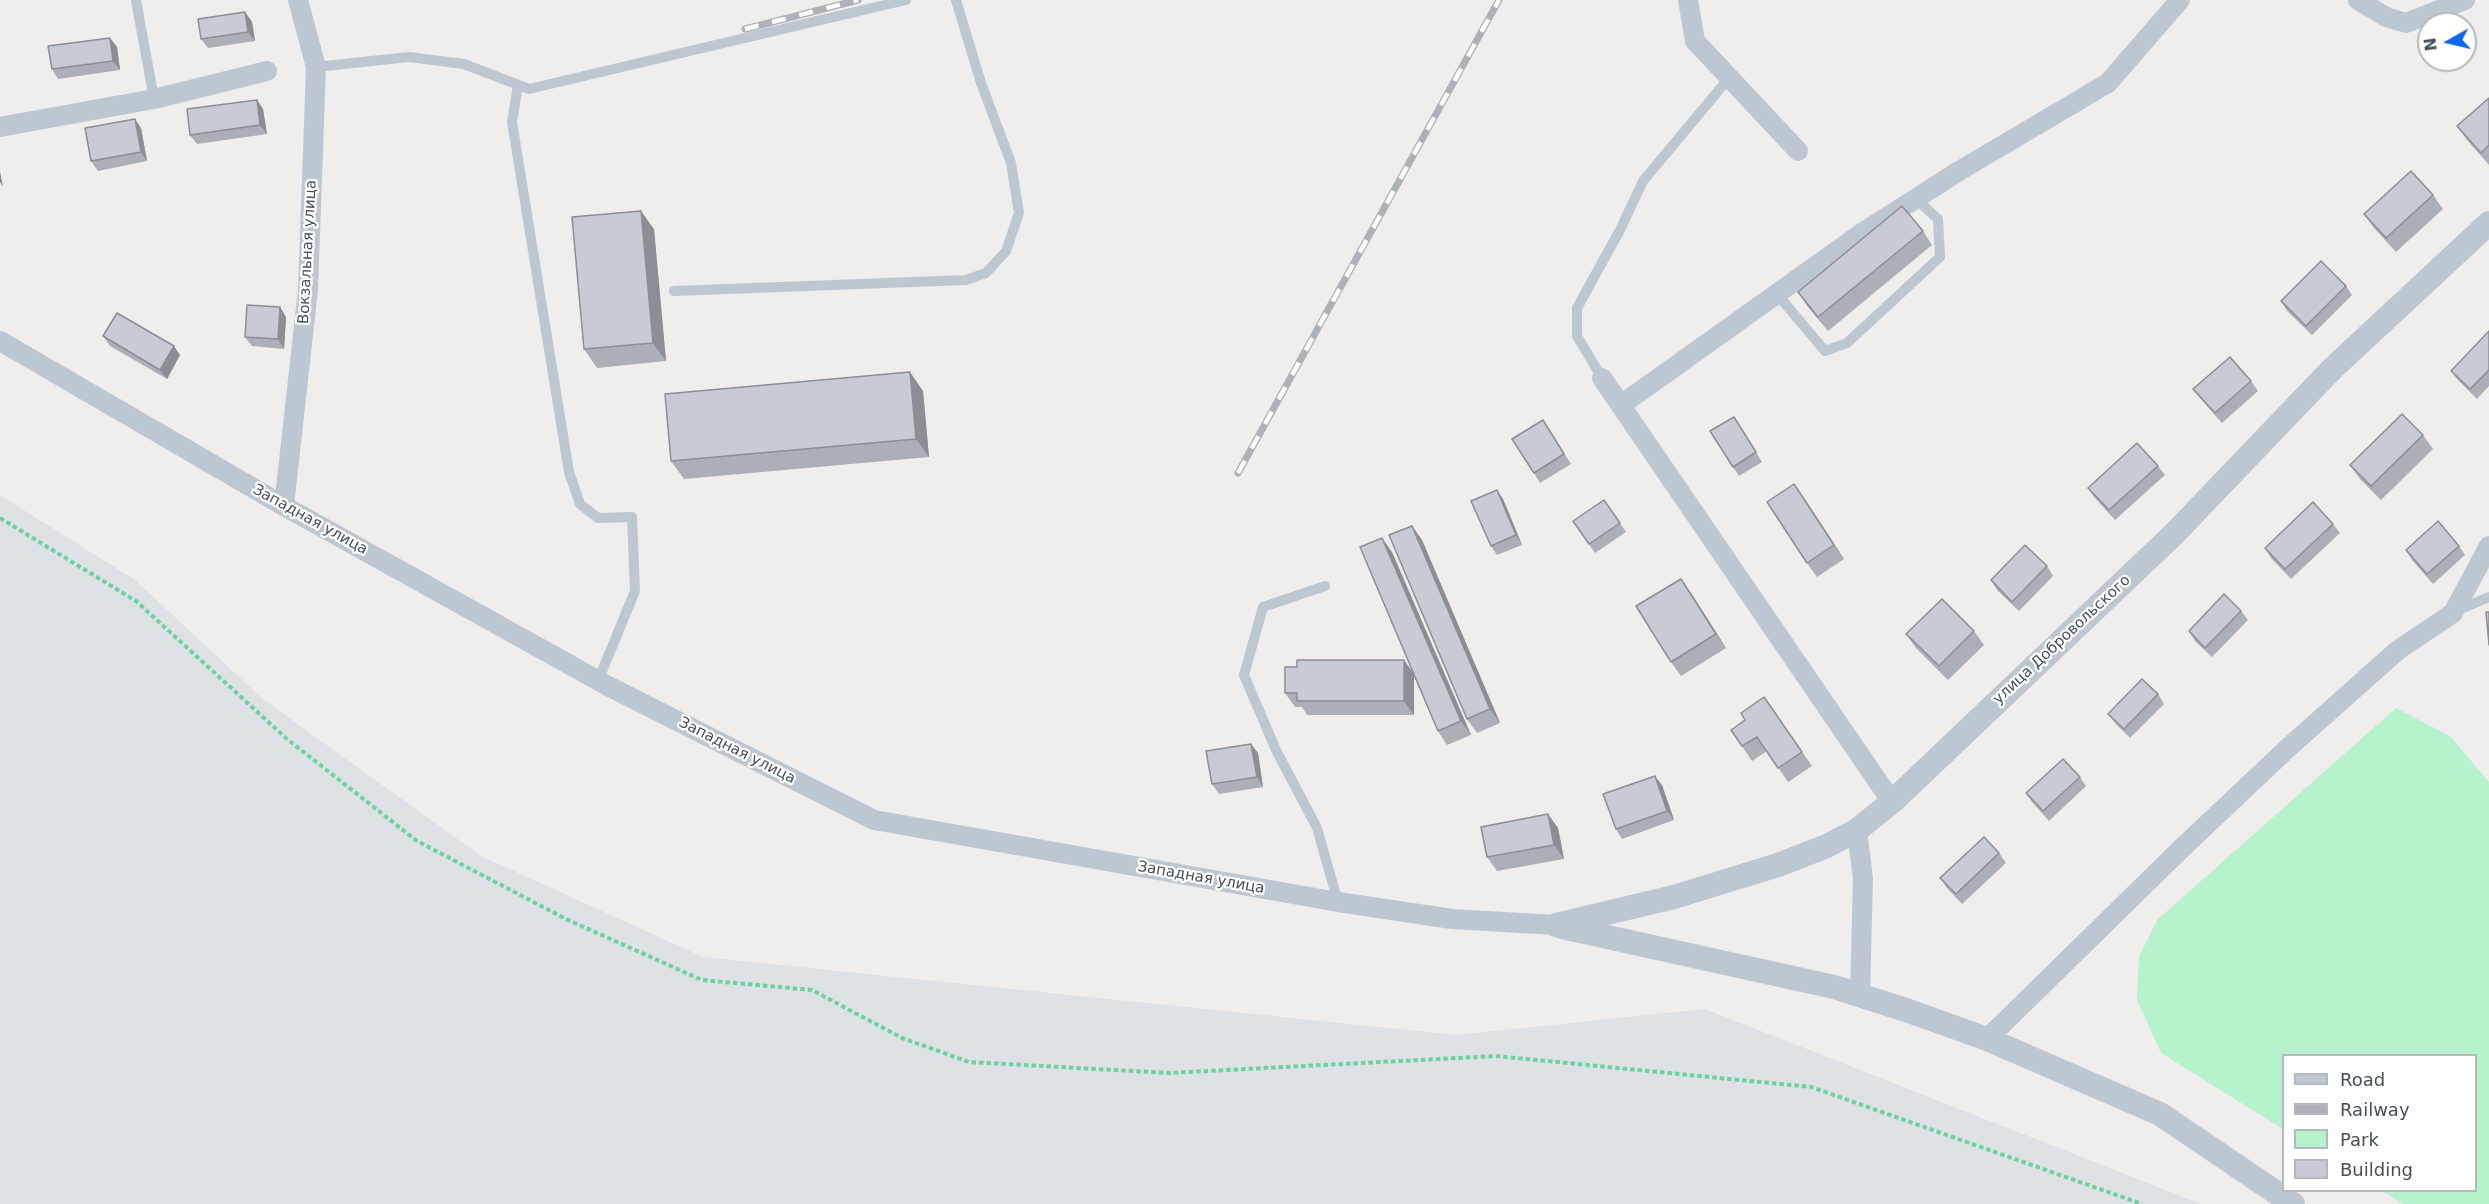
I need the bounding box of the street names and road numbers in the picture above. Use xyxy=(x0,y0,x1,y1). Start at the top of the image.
street label: Вокзальная улица xyxy=(295,179,321,325)
street label: Западная улица xyxy=(249,481,371,559)
street label: улица Добровольского xyxy=(1990,572,2134,708)
street label: Западная улица xyxy=(676,714,798,788)
street label: Западная улица xyxy=(1136,858,1266,898)

